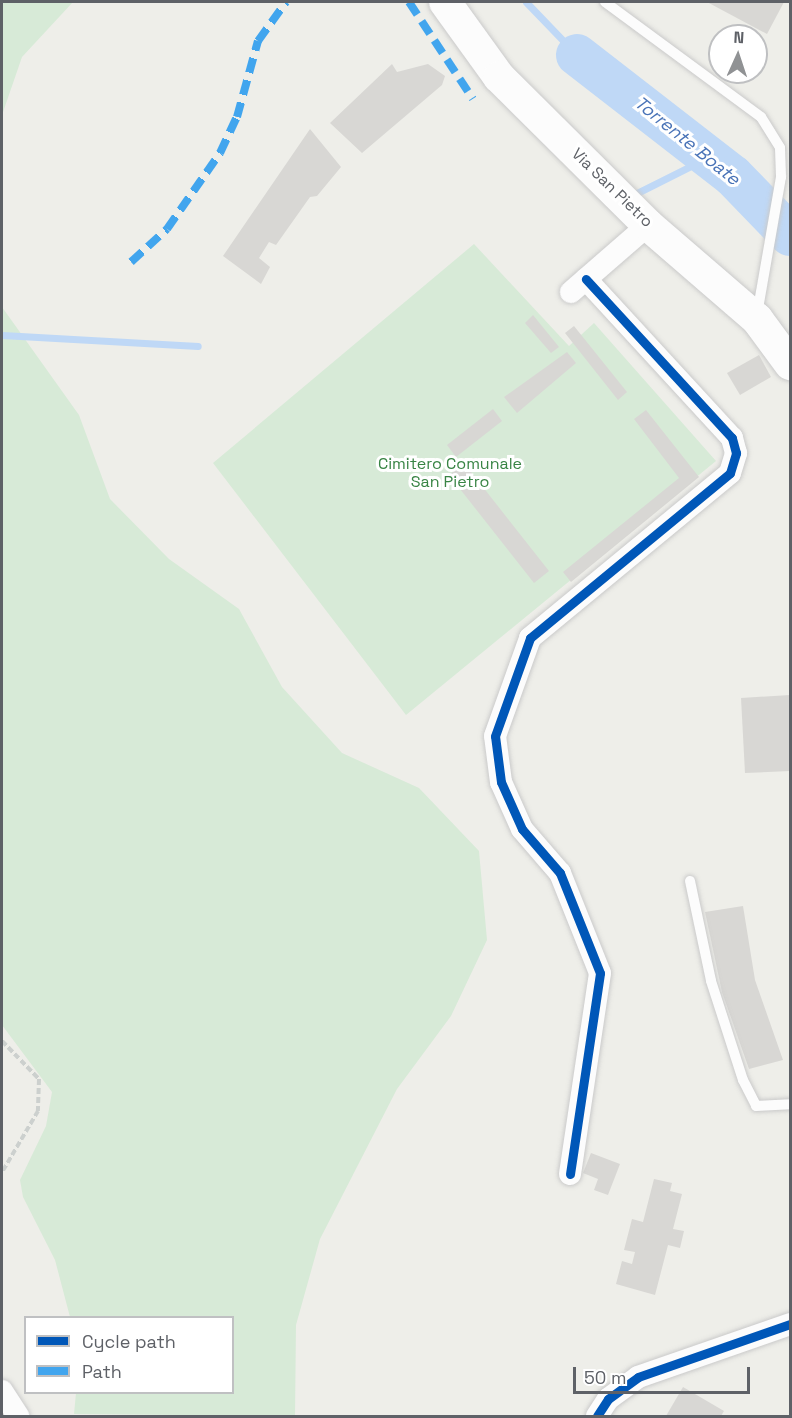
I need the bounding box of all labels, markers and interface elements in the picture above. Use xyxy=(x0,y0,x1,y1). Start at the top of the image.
north arrow xyxy=(708,24,768,84)
text: N xyxy=(733,27,745,48)
water label: Torrente Boate xyxy=(630,92,744,190)
street label: Via San Pietro xyxy=(567,144,657,232)
park label: Cimitero Comunale San Pietro xyxy=(378,454,522,492)
legend xyxy=(24,1316,234,1394)
text: Cycle path xyxy=(82,1330,176,1353)
scale bar xyxy=(576,1355,753,1393)
text: Path xyxy=(82,1360,122,1383)
text: 50 m xyxy=(584,1366,626,1389)

